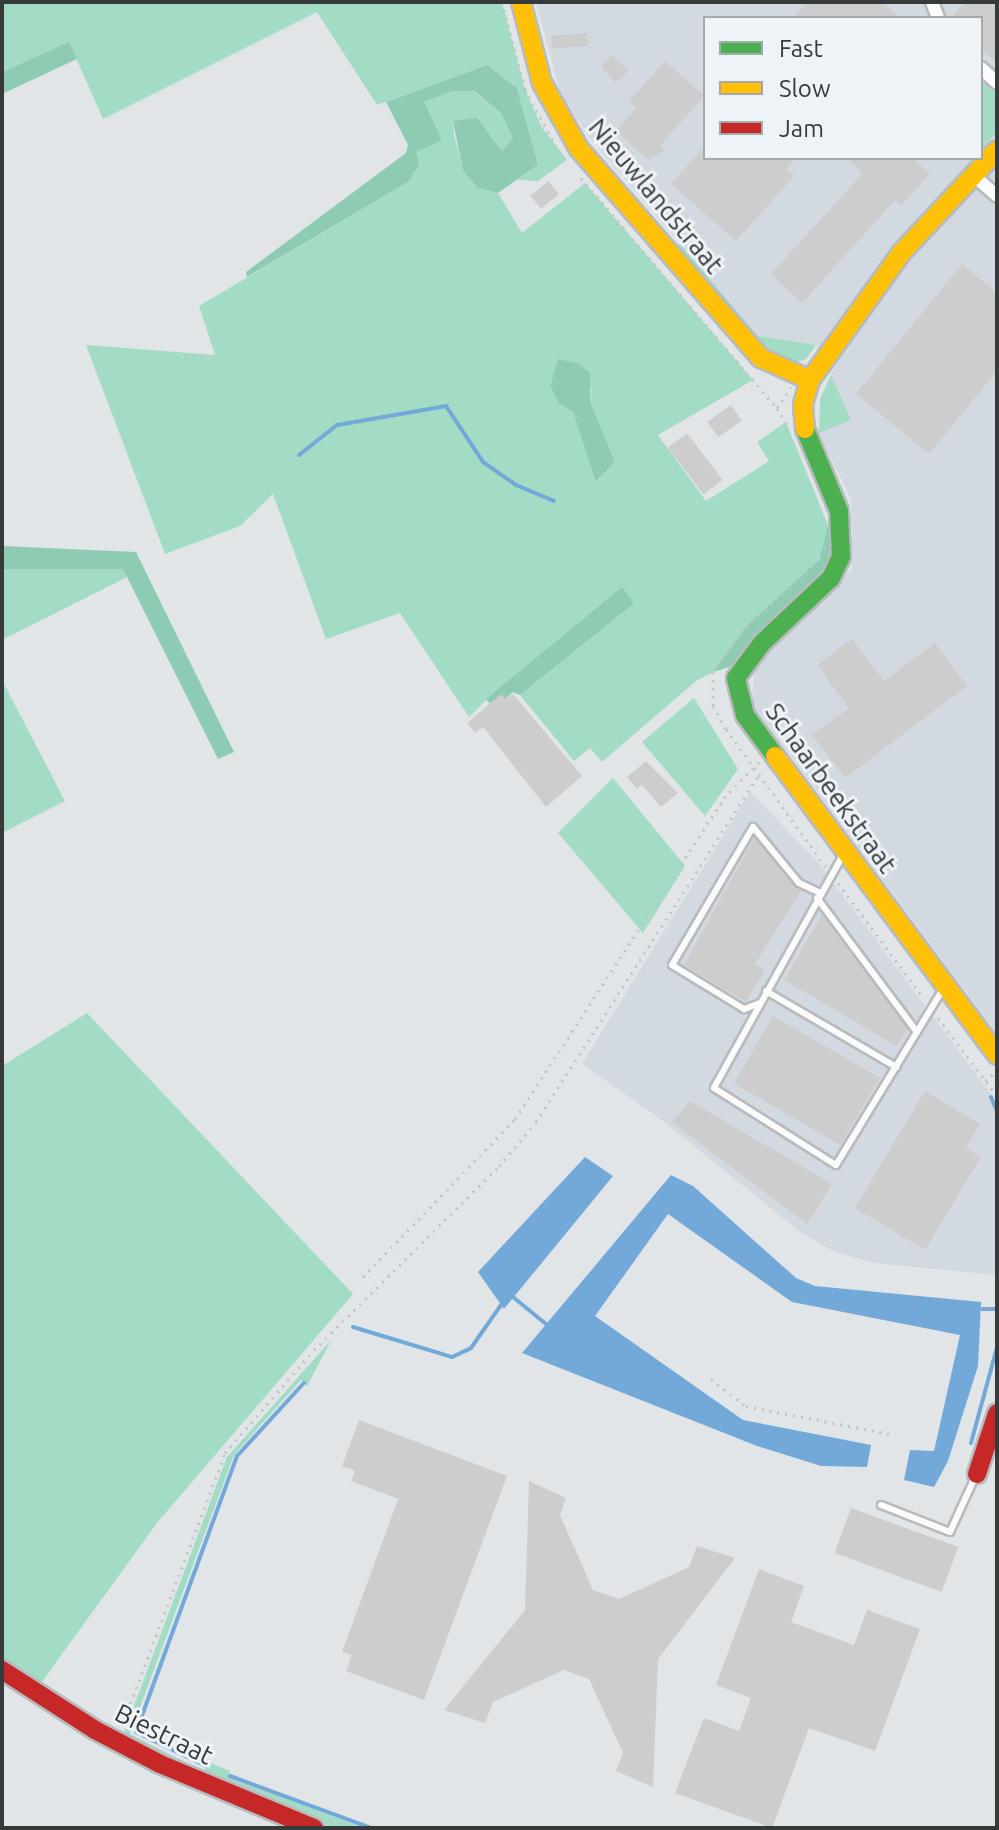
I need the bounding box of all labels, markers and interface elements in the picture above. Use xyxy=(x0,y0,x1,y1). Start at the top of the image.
legend xyxy=(703,16,983,160)
text: Fast xyxy=(779,35,823,62)
text: Slow xyxy=(779,75,831,102)
street label: Nieuwlandstraat xyxy=(582,112,730,280)
text: Jam xyxy=(779,115,824,142)
street label: Schaarbeekstraat xyxy=(759,697,903,879)
street label: Biestraat xyxy=(110,1697,218,1771)

